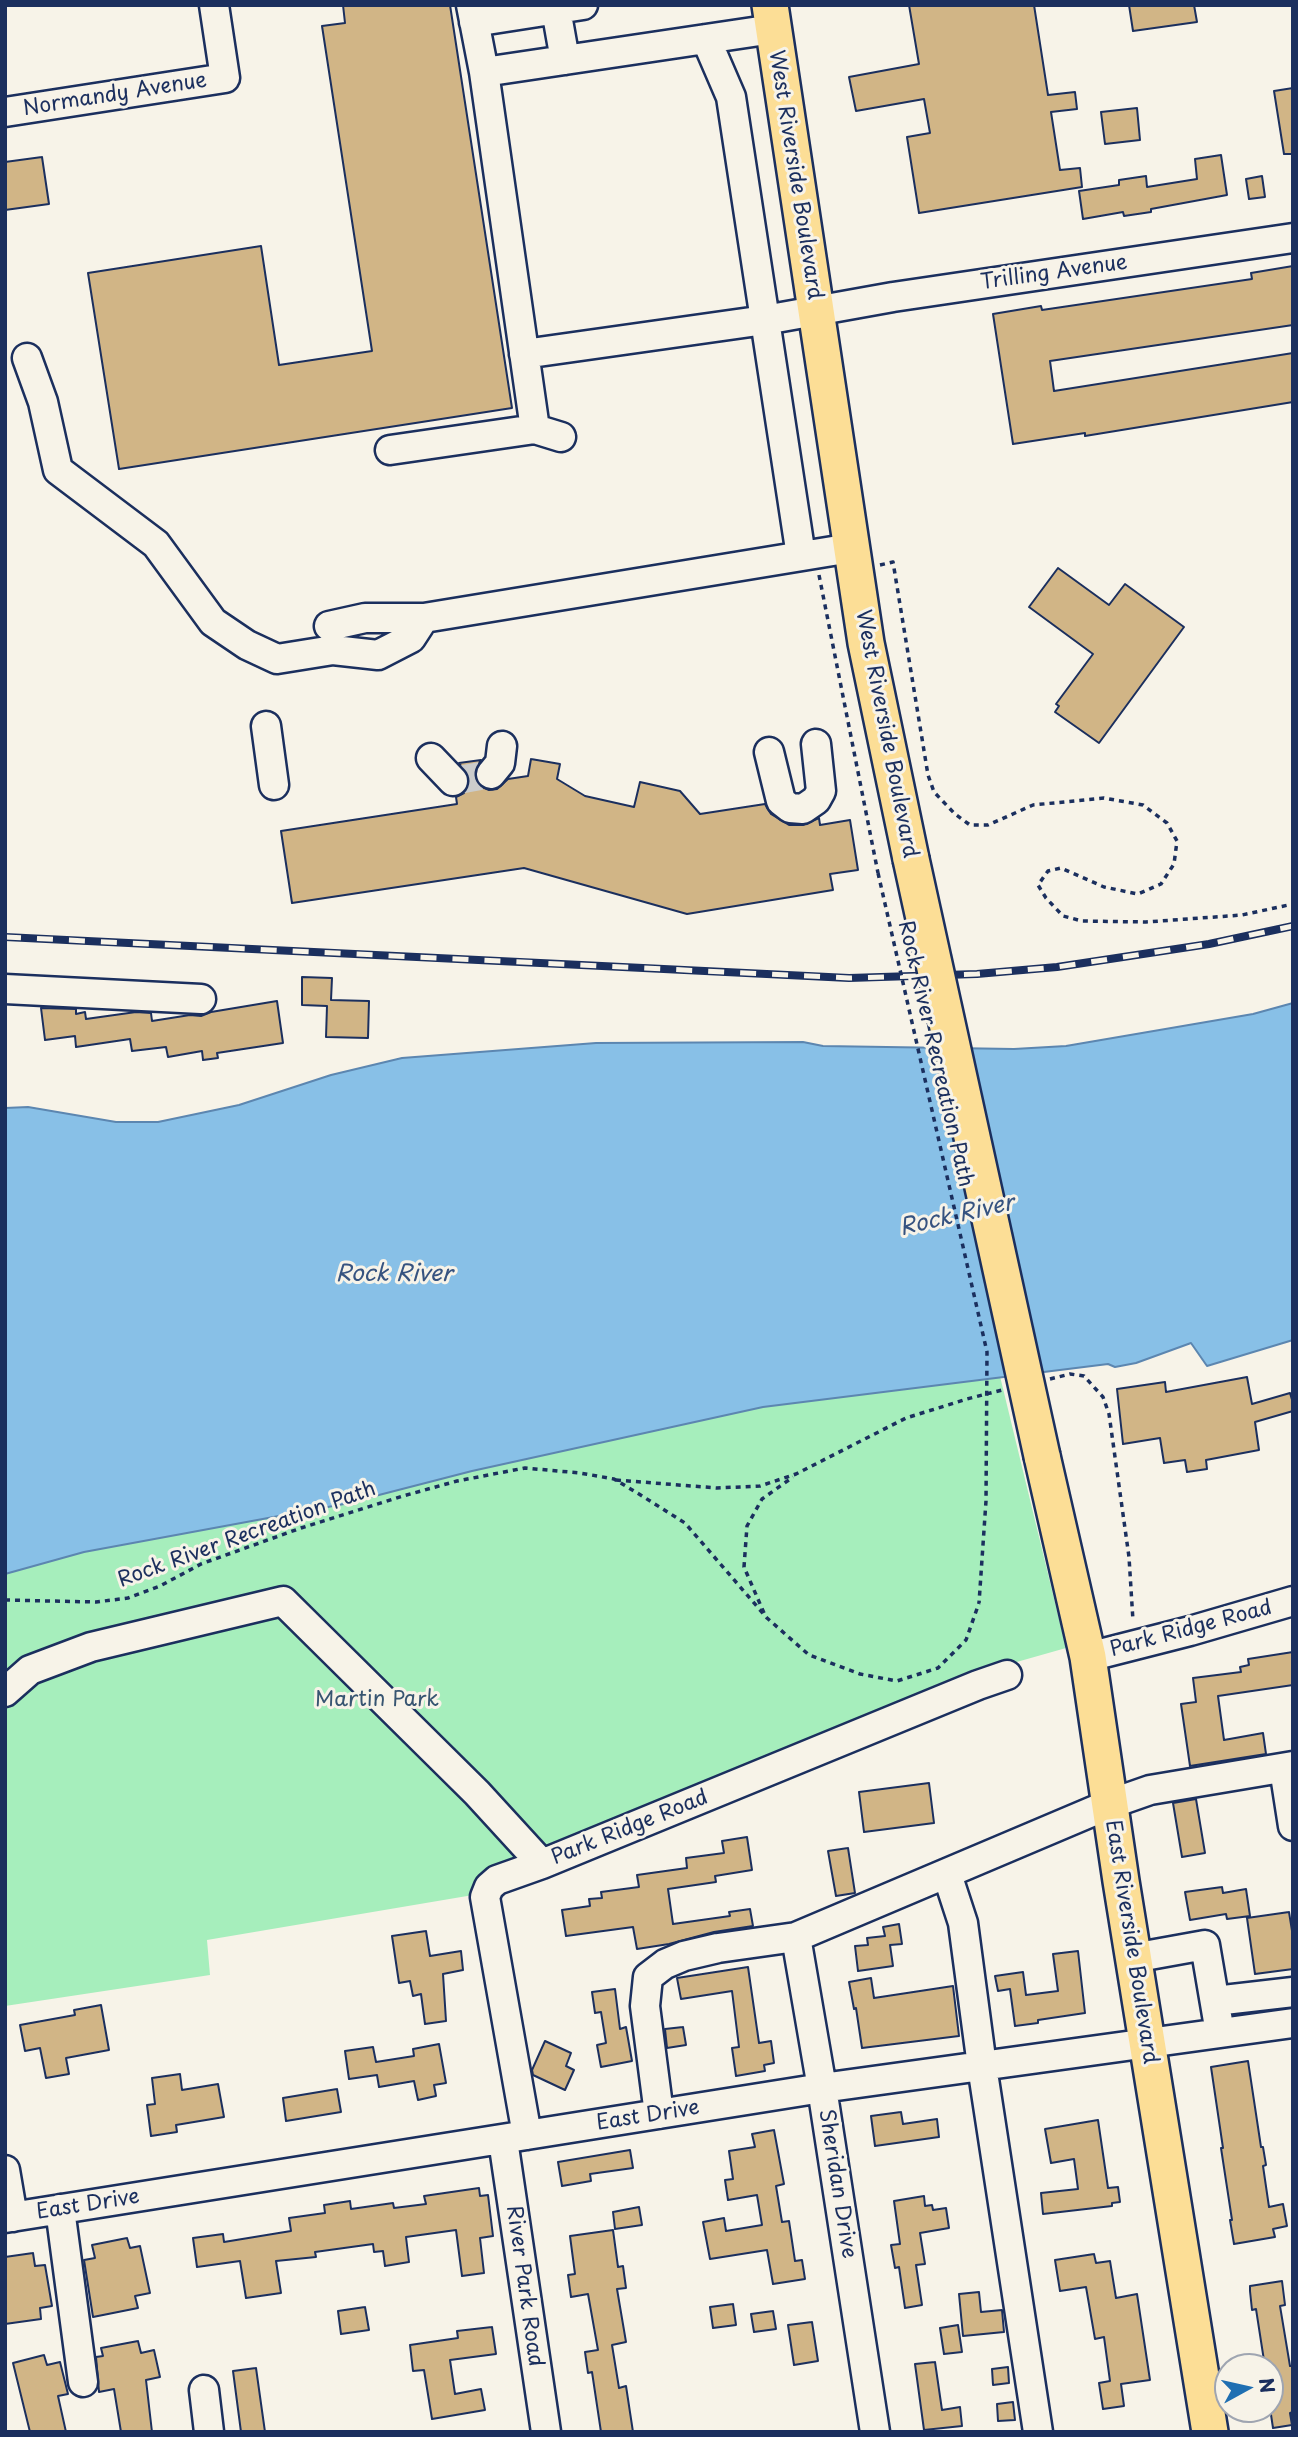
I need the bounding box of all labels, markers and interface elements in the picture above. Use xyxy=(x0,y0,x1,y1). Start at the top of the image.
street label: West Riverside Boulevard xyxy=(763,48,827,302)
street label: Normandy Avenue xyxy=(21,68,209,122)
street label: Trilling Avenue xyxy=(979,250,1129,296)
street label: West Riverside Boulevard xyxy=(850,608,922,860)
street label: Rock River Recreation Path xyxy=(892,918,978,1190)
water label: Rock River xyxy=(897,1189,1017,1243)
water label: Rock River xyxy=(336,1261,452,1289)
street label: Rock River Recreation Path xyxy=(115,1477,379,1593)
street label: Park Ridge Road xyxy=(1107,1595,1275,1663)
park label: Martin Park xyxy=(315,1687,439,1713)
street label: Park Ridge Road xyxy=(548,1785,712,1871)
street label: East Riverside Boulevard xyxy=(1099,1818,1163,2066)
street label: East Drive xyxy=(595,2095,701,2137)
street label: Sheridan Drive xyxy=(813,2108,861,2260)
street label: East Drive xyxy=(35,2184,141,2226)
street label: River Park Road xyxy=(500,2204,548,2368)
north arrow xyxy=(1214,2353,1284,2423)
text: N xyxy=(1253,2376,1283,2395)

